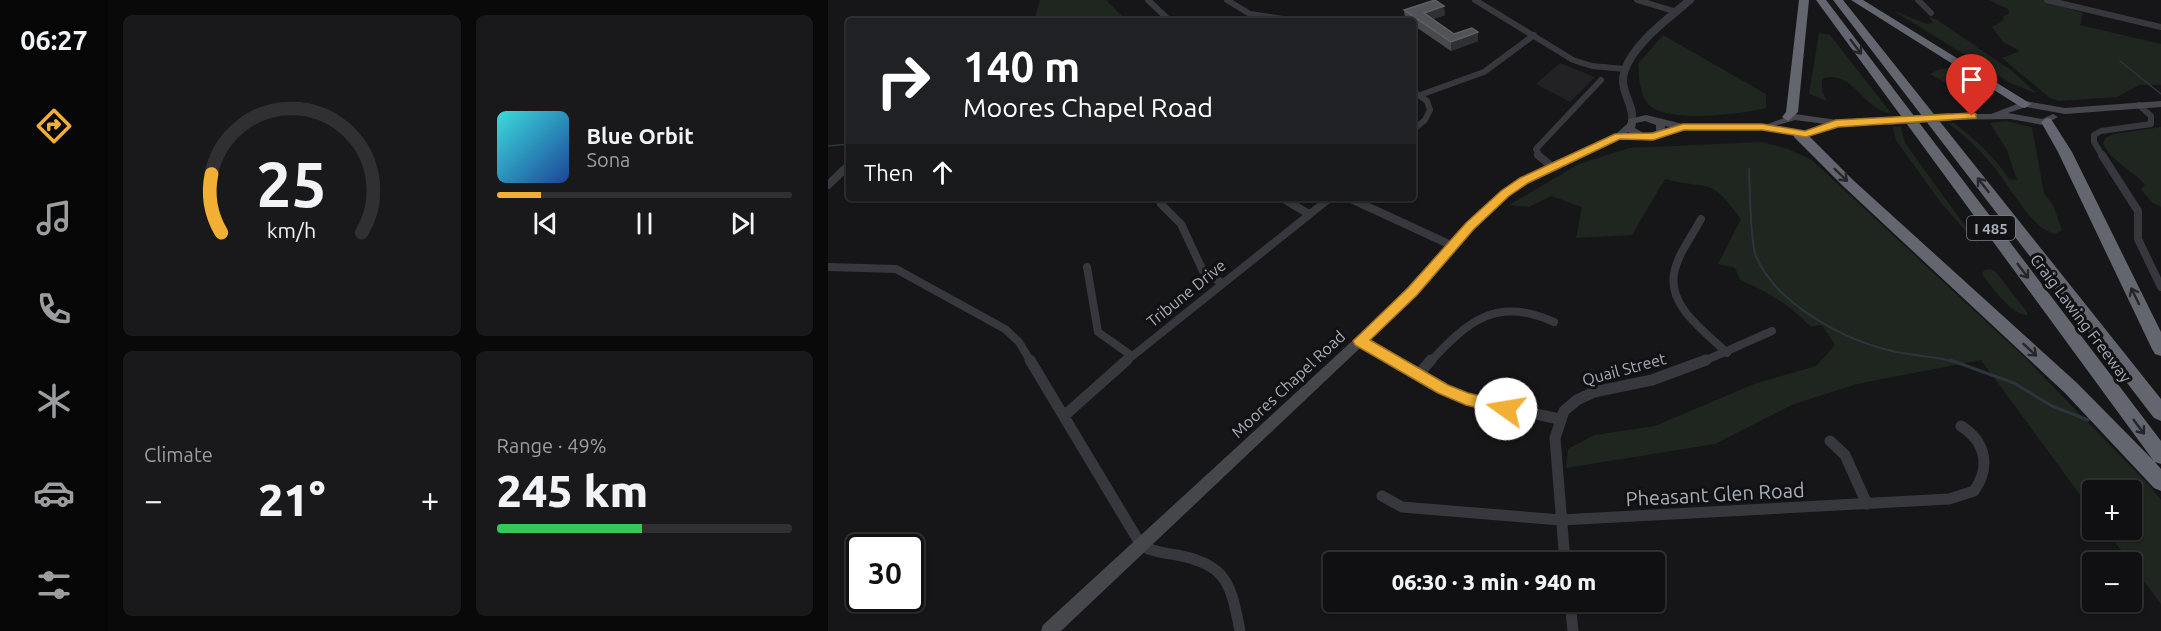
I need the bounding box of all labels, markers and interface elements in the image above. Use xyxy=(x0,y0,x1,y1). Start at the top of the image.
text: 06:27 xyxy=(20,25,88,55)
one-way arrow xyxy=(1850,38,1862,54)
icon: right xyxy=(864,42,942,120)
text: 140 m xyxy=(963,43,1080,90)
pin xyxy=(1946,54,1997,116)
icon: arrive xyxy=(1955,63,1988,96)
text: Moores Chapel Road xyxy=(963,92,1213,122)
icon: directions xyxy=(33,105,75,147)
text: Blue Orbit xyxy=(587,123,694,148)
text: Sona xyxy=(587,148,630,171)
text: 25 xyxy=(257,149,327,219)
icon: ahead xyxy=(926,156,959,189)
text: Then xyxy=(864,160,914,185)
one-way arrow xyxy=(1833,168,1848,182)
one-way arrow xyxy=(1976,177,1989,193)
icon: music xyxy=(33,197,75,239)
icon: previous xyxy=(529,207,562,240)
icon: pause xyxy=(628,207,661,240)
icon: next xyxy=(726,207,759,240)
road number: I 485 xyxy=(1967,216,2015,240)
text: km/h xyxy=(267,218,316,242)
street label: Craig Lawing Freeway xyxy=(2027,250,2135,386)
street label: Tribune Drive xyxy=(1143,256,1229,330)
one-way arrow xyxy=(2016,262,2029,278)
icon: phone xyxy=(33,288,75,330)
one-way arrow xyxy=(2129,288,2141,306)
street label: Moores Chapel Road xyxy=(1228,327,1348,441)
one-way arrow xyxy=(2022,343,2037,357)
street label: Quail Street xyxy=(1580,349,1669,389)
position arrow xyxy=(1474,377,1538,441)
icon: climate xyxy=(33,380,75,422)
one-way arrow xyxy=(2132,419,2145,435)
text: Range · 49% xyxy=(497,434,607,457)
text: Climate xyxy=(144,443,213,466)
text: 245 km xyxy=(497,465,648,516)
icon: car xyxy=(33,472,75,514)
text: 21° xyxy=(258,474,325,525)
street label: Pheasant Glen Road xyxy=(1625,478,1805,510)
map controls xyxy=(2082,480,2142,612)
button: + xyxy=(2082,480,2142,540)
text: − xyxy=(144,481,163,518)
text: + xyxy=(421,481,439,518)
speed limit sign: 30 xyxy=(846,534,924,612)
button: − xyxy=(2082,552,2142,612)
icon: filters xyxy=(33,564,75,606)
text: 06:30 · 3 min · 940 m xyxy=(1392,569,1596,594)

